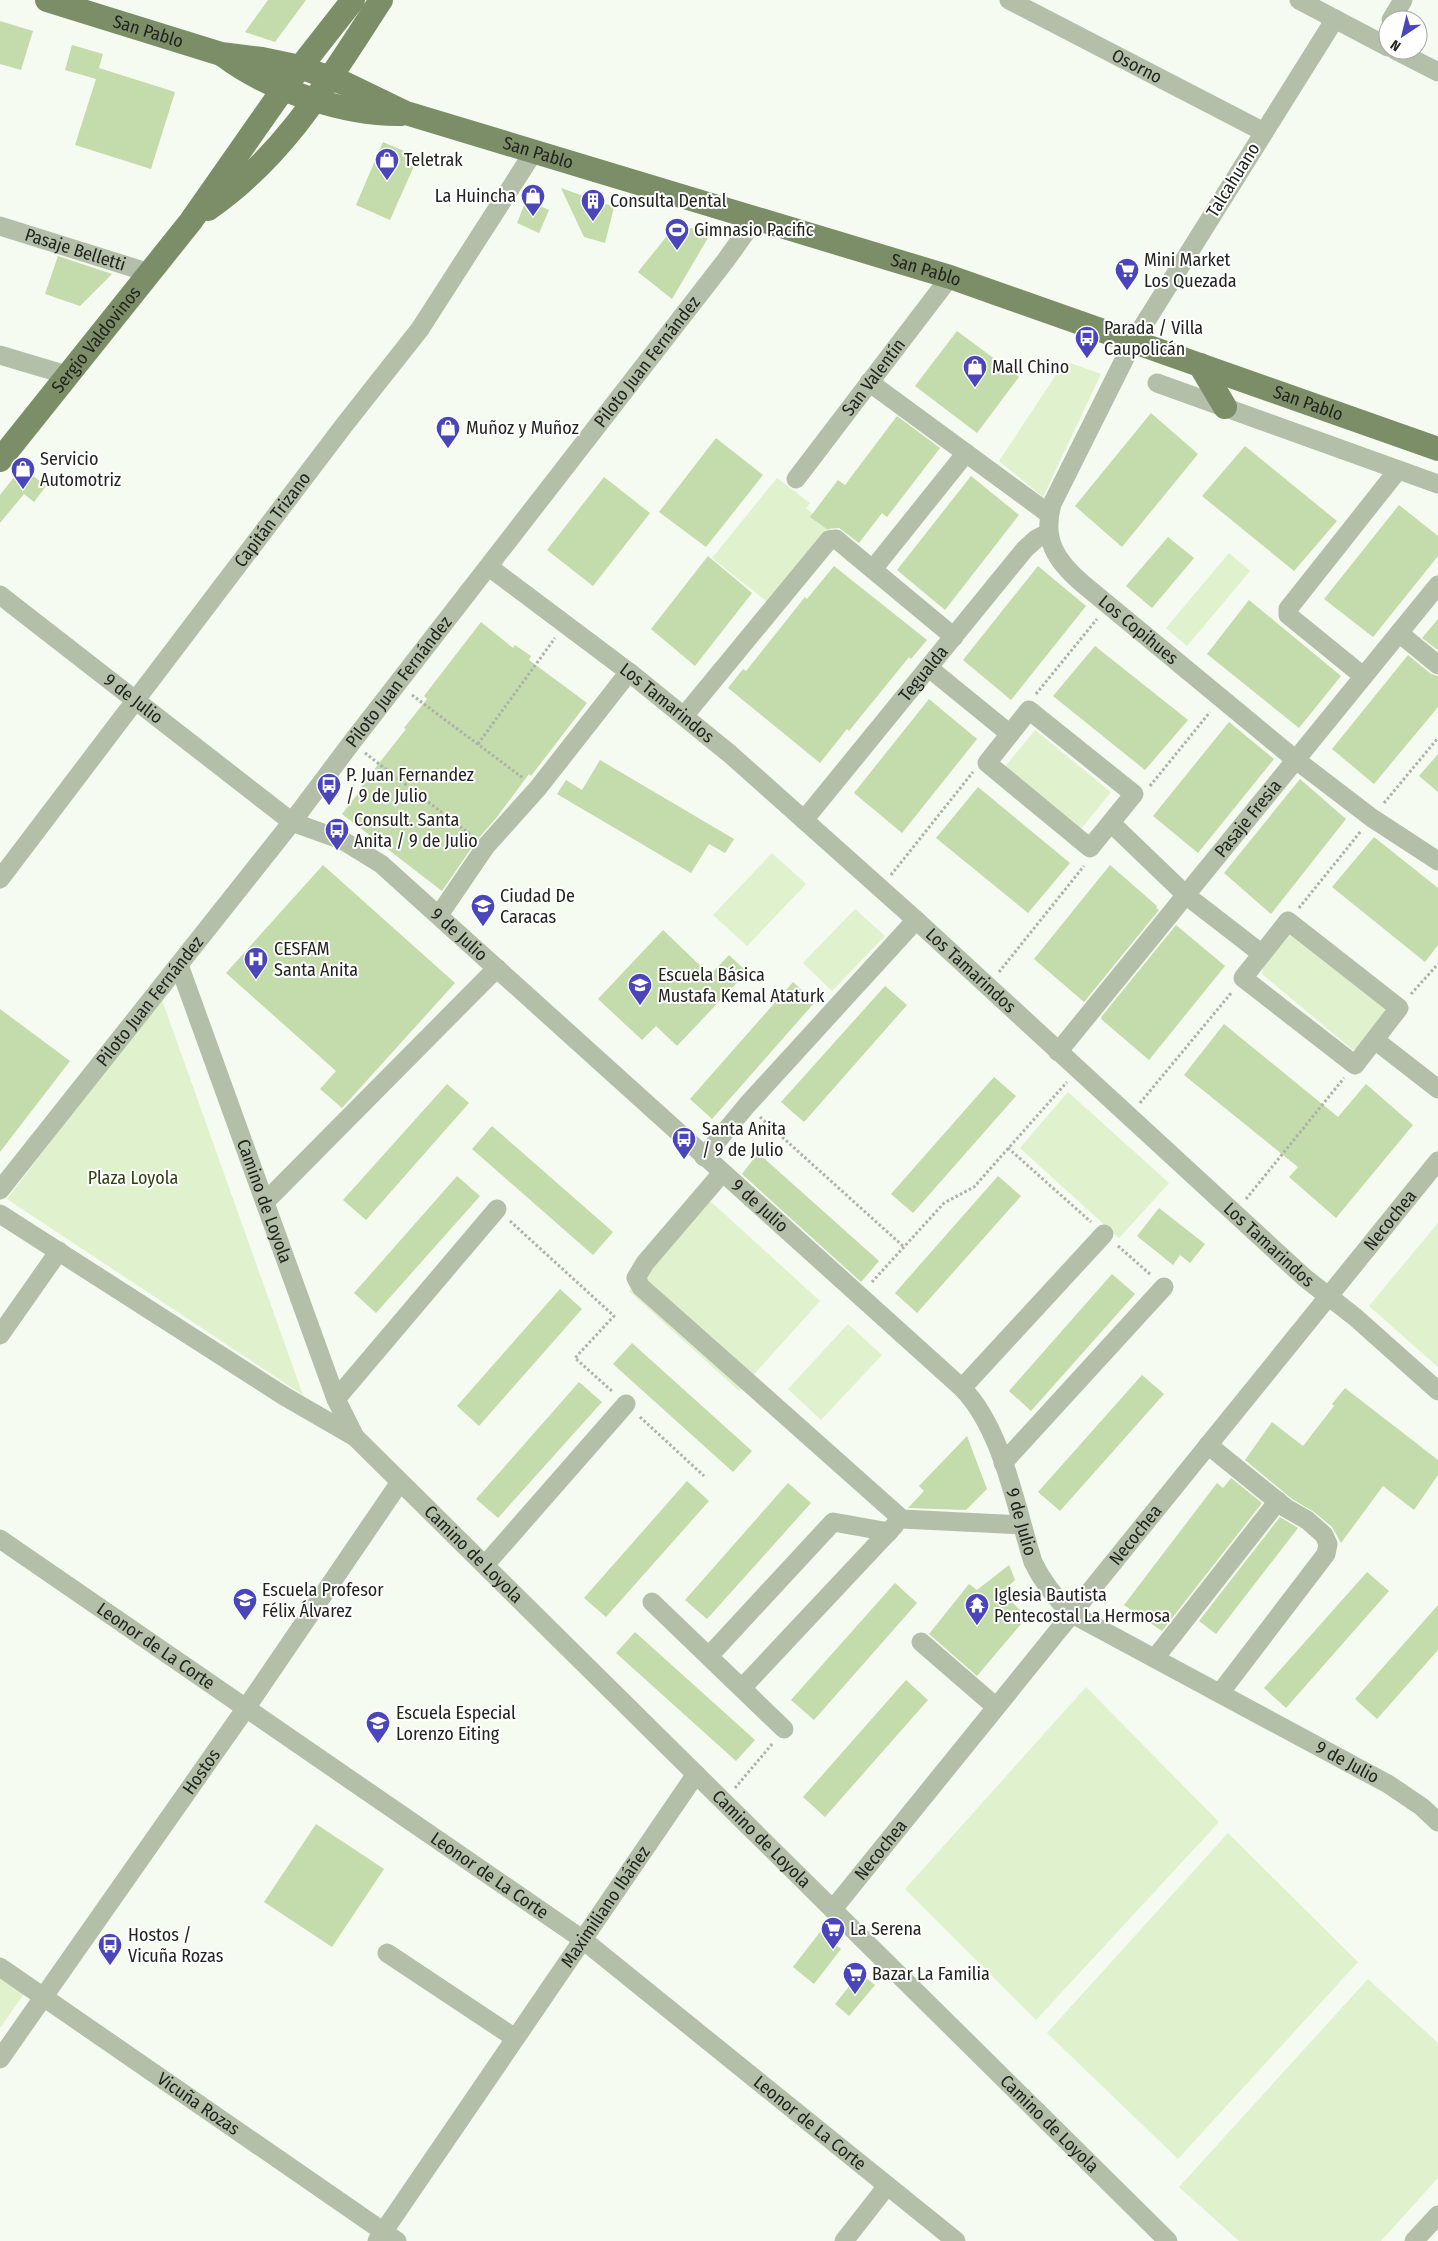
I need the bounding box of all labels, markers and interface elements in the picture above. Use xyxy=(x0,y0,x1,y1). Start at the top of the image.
street label: San Pablo xyxy=(110,10,186,53)
north arrow xyxy=(1378,10,1428,60)
text: N xyxy=(1388,36,1404,55)
street label: Osorno xyxy=(1108,44,1166,88)
street label: San Pablo xyxy=(500,132,576,174)
street label: Talcahuano xyxy=(1201,139,1265,221)
shop icon: Teletrak xyxy=(374,147,400,181)
place label: Teletrak xyxy=(404,149,463,171)
shop icon: La Huincha xyxy=(520,183,546,217)
place label: La Huincha xyxy=(435,185,516,207)
building icon: Consulta Dental xyxy=(580,188,606,222)
place label: Consulta Dental xyxy=(610,190,727,212)
sports icon: Gimnasio Pacific xyxy=(664,217,690,251)
place label: Gimnasio Pacific xyxy=(694,219,814,241)
street label: Pasaje Belletti xyxy=(22,223,129,276)
street label: San Pablo xyxy=(888,249,964,291)
place label: Mini Market Los Quezada xyxy=(1144,249,1237,292)
supermarket icon: Mini Market Los Quezada xyxy=(1114,257,1140,291)
street label: Sergio Valdovinos xyxy=(47,282,146,398)
street label: Piloto Juan Fernández xyxy=(589,292,705,432)
place label: Parada / Villa Caupolicán xyxy=(1104,317,1203,360)
bus stop icon: Parada / Villa Caupolicán xyxy=(1074,325,1100,359)
street label: San Valentín xyxy=(837,334,910,420)
shop icon: Mall Chino xyxy=(962,354,988,388)
place label: Mall Chino xyxy=(992,356,1069,378)
street label: San Pablo xyxy=(1270,381,1346,426)
shop icon: Muñoz y Muñoz xyxy=(435,415,461,449)
place label: Muñoz y Muñoz xyxy=(466,417,579,439)
place label: Servicio Automotriz xyxy=(40,448,121,491)
shop icon: Servicio Automotriz xyxy=(10,456,36,490)
street label: Capitán Trizano xyxy=(229,468,316,572)
street label: Los Copihues xyxy=(1094,591,1183,669)
street label: Piloto Juan Fernández xyxy=(341,612,457,752)
street label: Tegualda xyxy=(894,641,953,706)
street label: Los Tamarindos xyxy=(616,658,719,748)
street label: 9 de Julio xyxy=(99,669,167,729)
place label: P. Juan Fernandez / 9 de Julio xyxy=(346,764,474,807)
bus stop icon: P. Juan Fernandez / 9 de Julio xyxy=(316,772,342,806)
street label: Pasaje Fresia xyxy=(1210,775,1286,862)
place label: Consult. Santa Anita / 9 de Julio xyxy=(354,809,478,852)
bus stop icon: Consult. Santa Anita / 9 de Julio xyxy=(324,817,350,851)
place label: Ciudad De Caracas xyxy=(500,885,575,928)
school or university icon: Ciudad De Caracas xyxy=(470,893,496,927)
street label: 9 de Julio xyxy=(426,903,492,966)
street label: Los Tamarindos xyxy=(921,923,1021,1018)
street label: Piloto Juan Fernández xyxy=(91,932,208,1071)
place label: CESFAM Santa Anita xyxy=(274,938,358,981)
hospital icon: CESFAM Santa Anita xyxy=(243,946,269,980)
place label: Escuela Básica Mustafa Kemal Ataturk xyxy=(658,964,825,1007)
school or university icon: Escuela Básica Mustafa Kemal Ataturk xyxy=(627,972,653,1006)
place label: Santa Anita / 9 de Julio xyxy=(702,1118,786,1161)
bus stop icon: Santa Anita / 9 de Julio xyxy=(671,1126,697,1160)
street label: Camino de Loyola xyxy=(232,1136,297,1266)
park label: Plaza Loyola xyxy=(88,1167,178,1189)
street label: 9 de Julio xyxy=(727,1174,793,1237)
street label: Necochea xyxy=(1359,1185,1421,1255)
street label: Los Tamarindos xyxy=(1219,1198,1319,1292)
street label: 9 de Julio xyxy=(1002,1485,1041,1558)
street label: Necochea xyxy=(1104,1500,1167,1570)
street label: Camino de Loyola xyxy=(420,1501,528,1608)
place label: Escuela Profesor Félix Álvarez xyxy=(262,1579,384,1622)
place label: Iglesia Bautista Pentecostal La Hermosa xyxy=(994,1584,1171,1627)
school or university icon: Escuela Profesor Félix Álvarez xyxy=(232,1587,258,1621)
temple icon: Iglesia Bautista Pentecostal La Hermosa xyxy=(964,1592,990,1626)
street label: Leonor de La Corte xyxy=(93,1598,219,1694)
place label: Escuela Especial Lorenzo Eiting xyxy=(396,1702,516,1745)
school or university icon: Escuela Especial Lorenzo Eiting xyxy=(365,1710,391,1744)
street label: 9 de Julio xyxy=(1312,1736,1383,1788)
street label: Hostos xyxy=(178,1744,225,1799)
street label: Camino de Loyola xyxy=(708,1785,816,1893)
street label: Necochea xyxy=(850,1815,912,1885)
street label: Leonor de La Corte xyxy=(426,1827,553,1924)
street label: Maximiliano Ibáñez xyxy=(556,1842,655,1971)
supermarket icon: La Serena xyxy=(820,1916,846,1950)
place label: La Serena xyxy=(850,1918,922,1940)
place label: Hostos / Vicuña Rozas xyxy=(128,1924,224,1967)
bus stop icon: Hostos / Vicuña Rozas xyxy=(97,1932,123,1966)
supermarket icon: Bazar La Familia xyxy=(842,1961,868,1995)
place label: Bazar La Familia xyxy=(872,1963,990,1985)
street label: Vicuña Rozas xyxy=(153,2068,244,2140)
street label: Camino de Loyola xyxy=(995,2070,1104,2177)
street label: Leonor de La Corte xyxy=(749,2071,871,2175)

